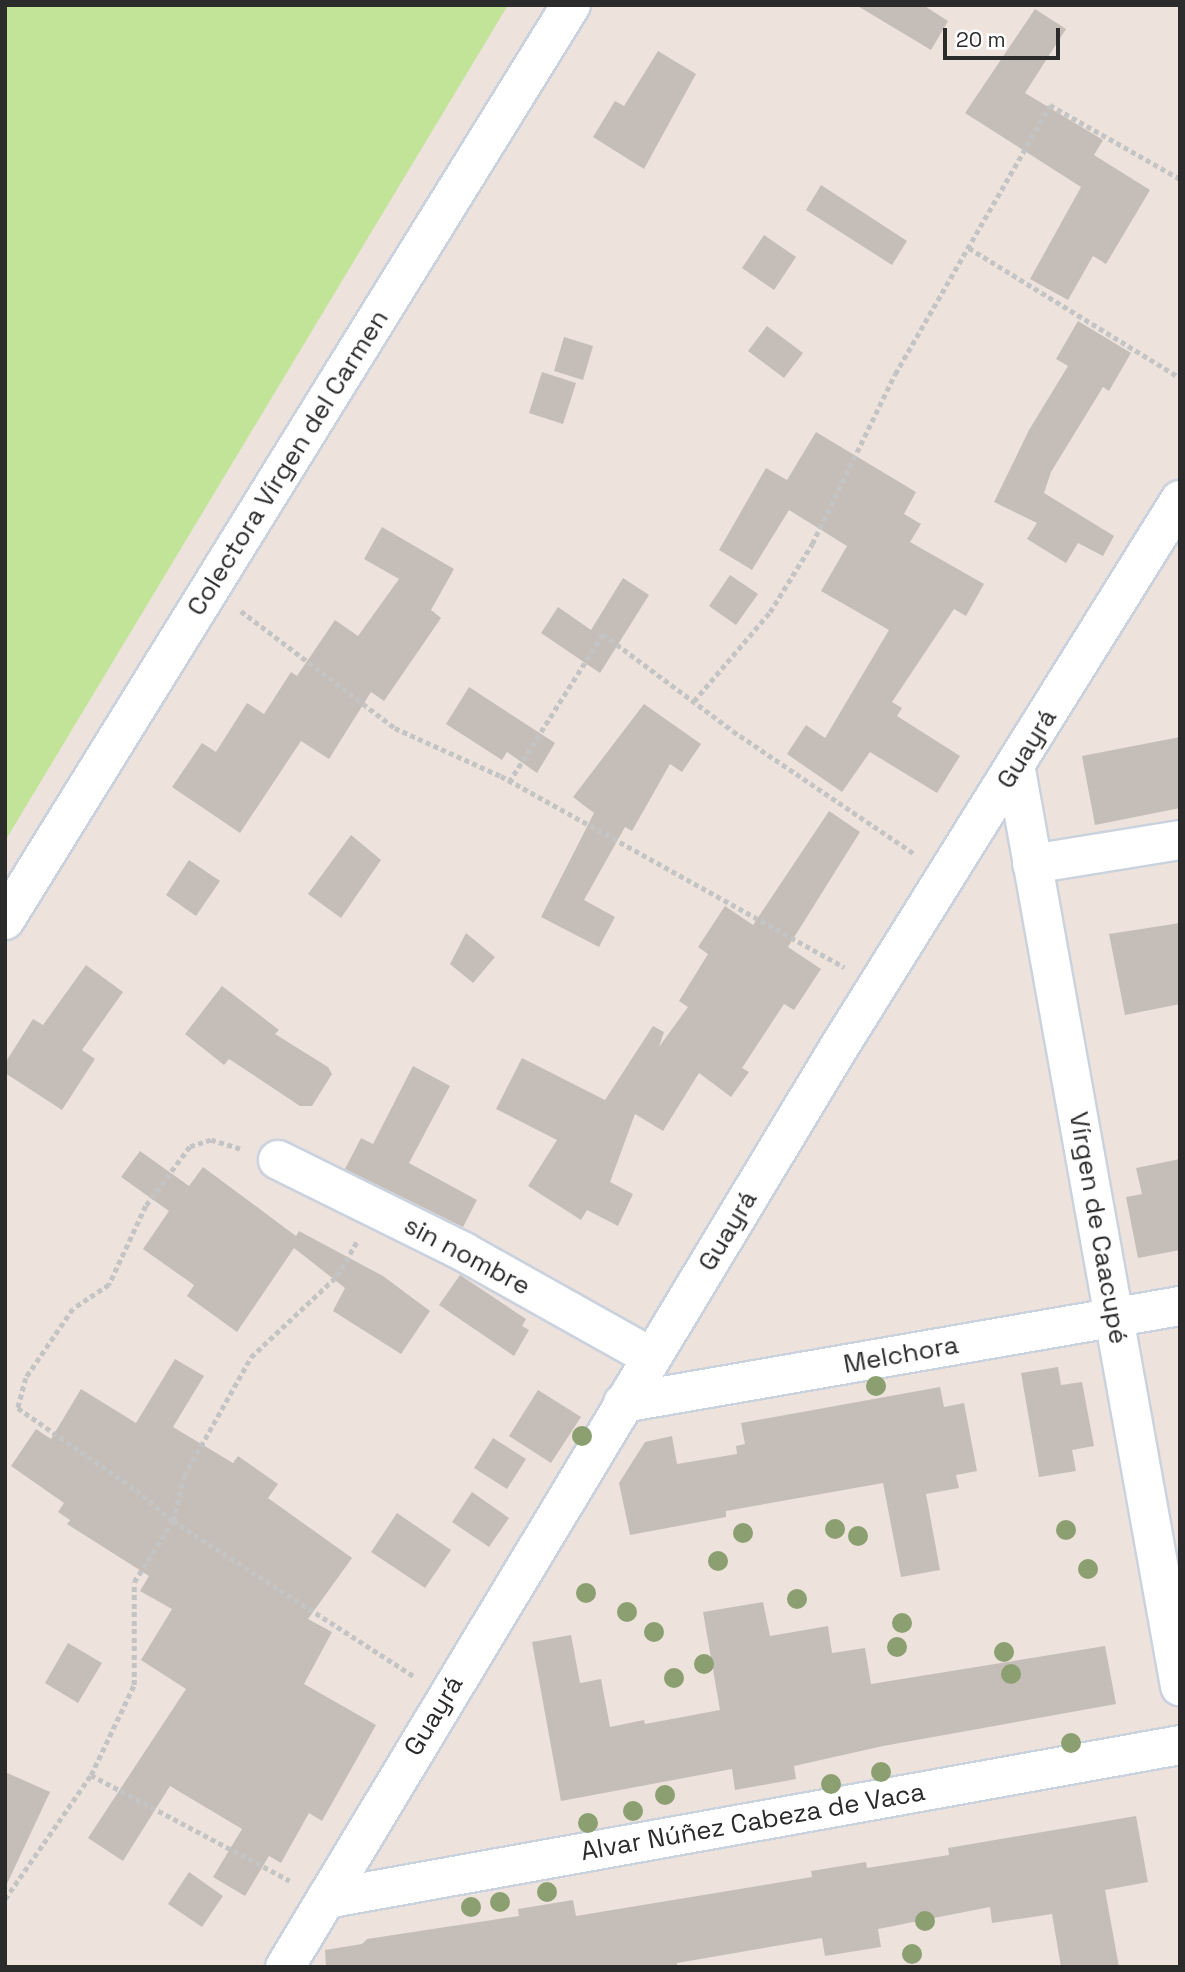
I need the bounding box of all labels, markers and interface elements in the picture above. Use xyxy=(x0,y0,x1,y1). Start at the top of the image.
scale bar xyxy=(947,14,1064,58)
text: 20 m xyxy=(956,26,1006,53)
street label: Colectora Vírgen del Carmen xyxy=(181,304,395,622)
street label: Guayrá xyxy=(990,703,1064,795)
street label: Vírgen de Caacupé xyxy=(1062,1109,1134,1347)
street label: Guayrá xyxy=(692,1185,764,1277)
street label: sin nombre xyxy=(399,1210,535,1302)
street label: Melchora xyxy=(841,1330,961,1380)
street label: Guayrá xyxy=(398,1670,470,1762)
street label: Alvar Núñez Cabeza de Vaca xyxy=(578,1776,928,1868)

